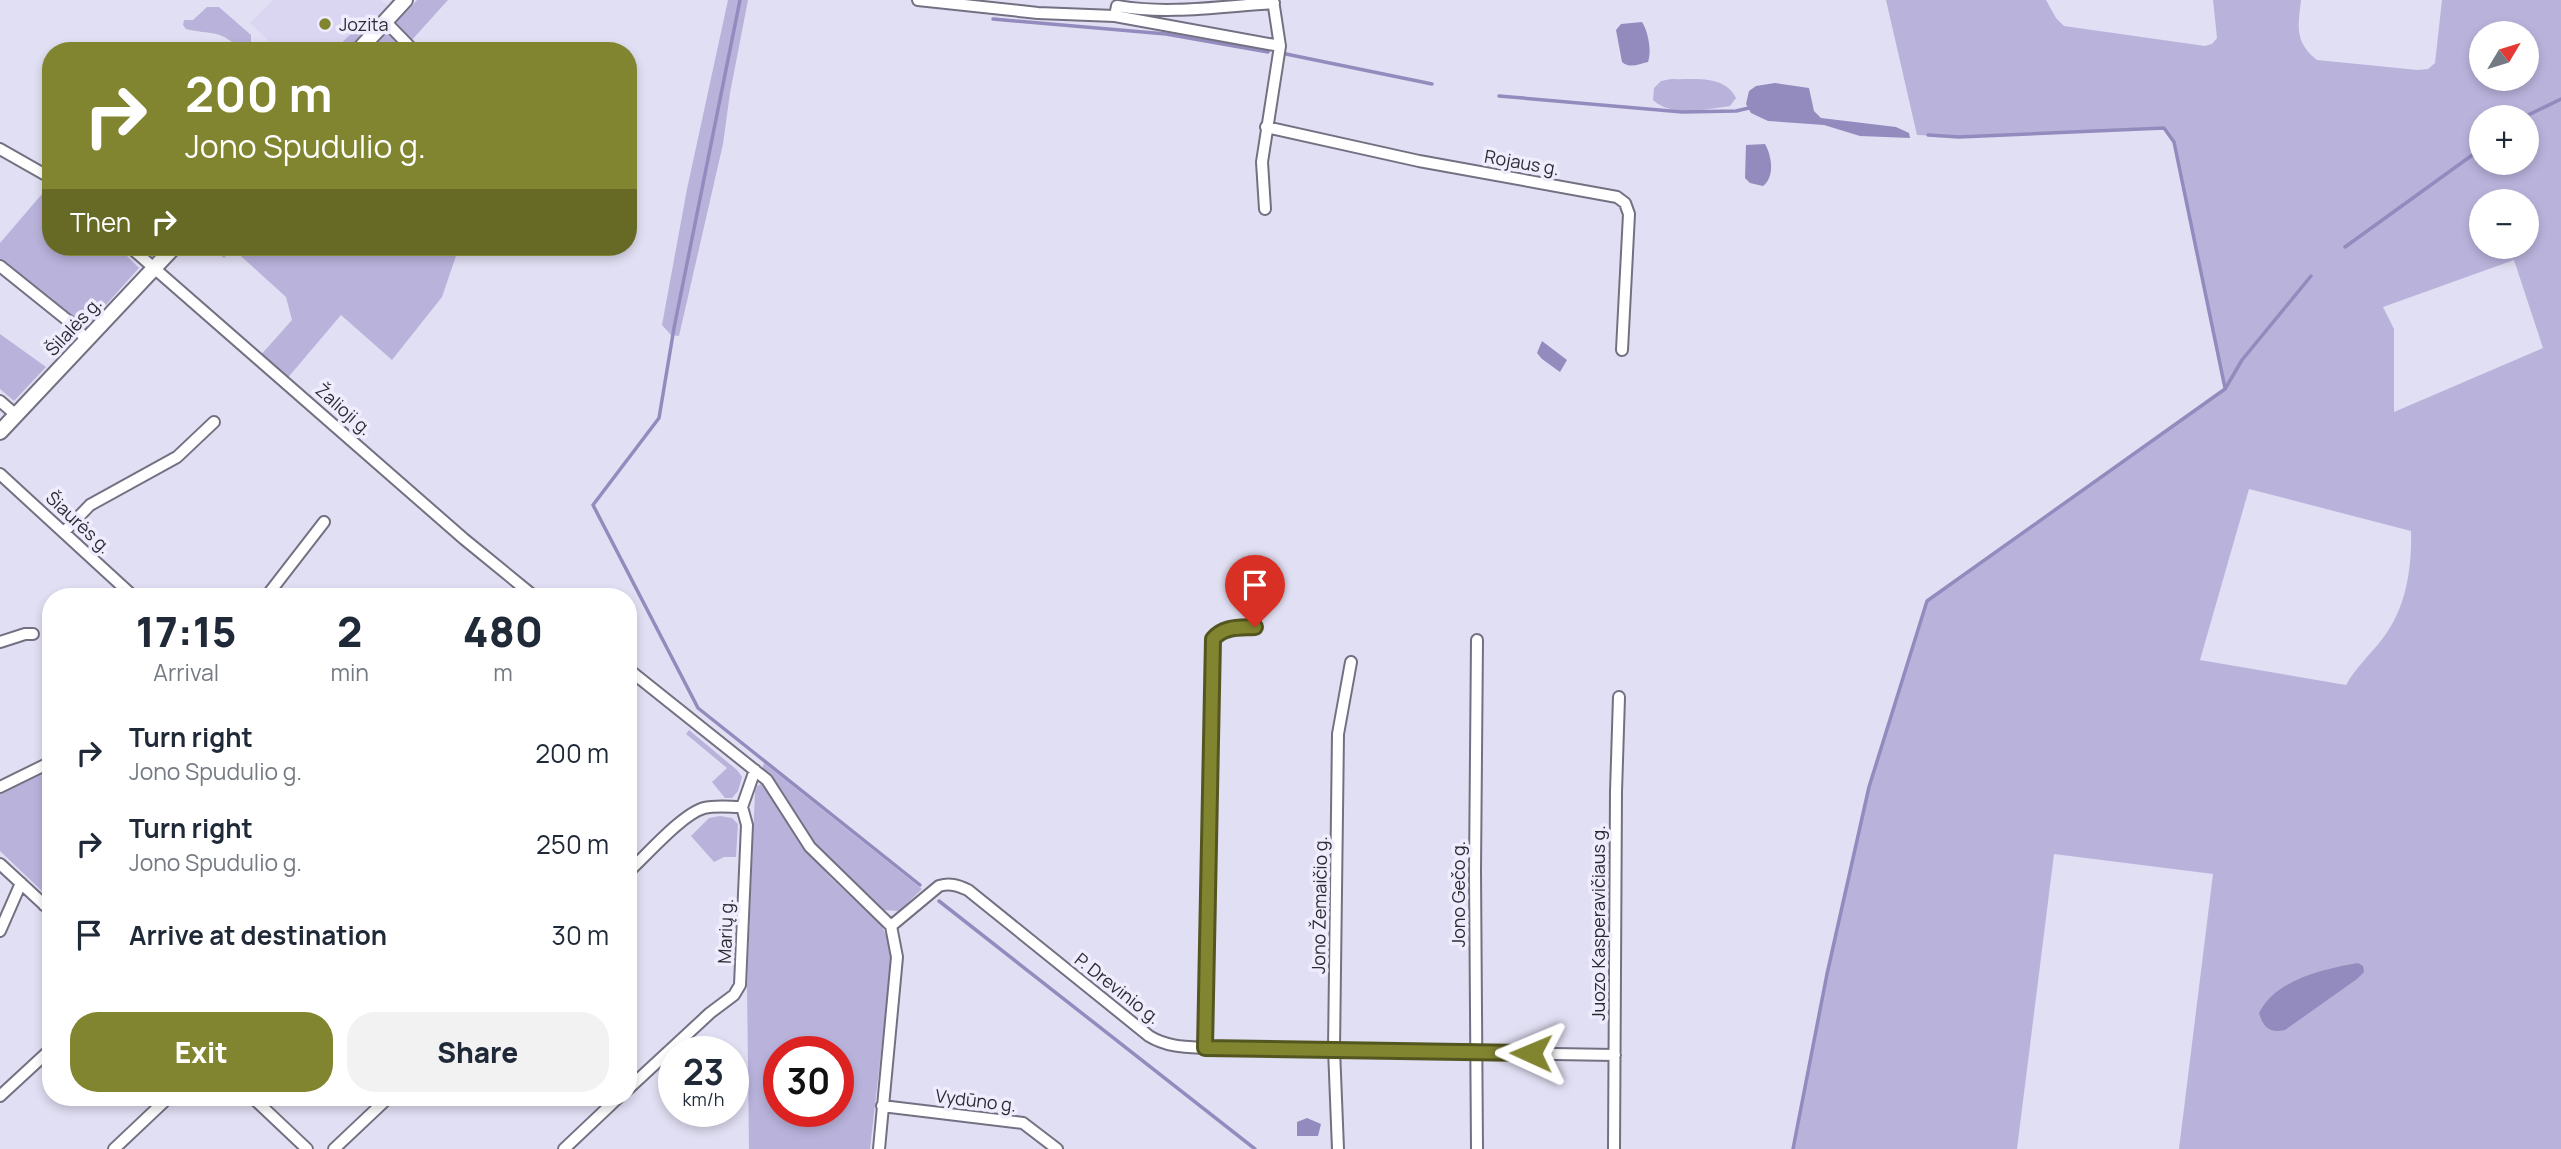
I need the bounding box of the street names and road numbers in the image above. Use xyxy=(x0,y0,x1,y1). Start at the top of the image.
street label: Rojaus g. xyxy=(1483,144,1561,180)
street label: Šilalės g. xyxy=(40,291,106,361)
street label: Žalioji g. xyxy=(311,378,377,440)
street label: Šiaurės g. xyxy=(41,486,117,558)
street label: Juozo Kasperavičiaus g. xyxy=(1586,825,1610,1021)
street label: Jono Žemaičio g. xyxy=(1306,836,1332,974)
street label: Jono Gečo g. xyxy=(1446,841,1470,947)
street label: Marių g. xyxy=(712,898,738,964)
street label: P. Drevinio g. xyxy=(1070,947,1166,1029)
street label: Vydūno g. xyxy=(934,1083,1018,1117)

